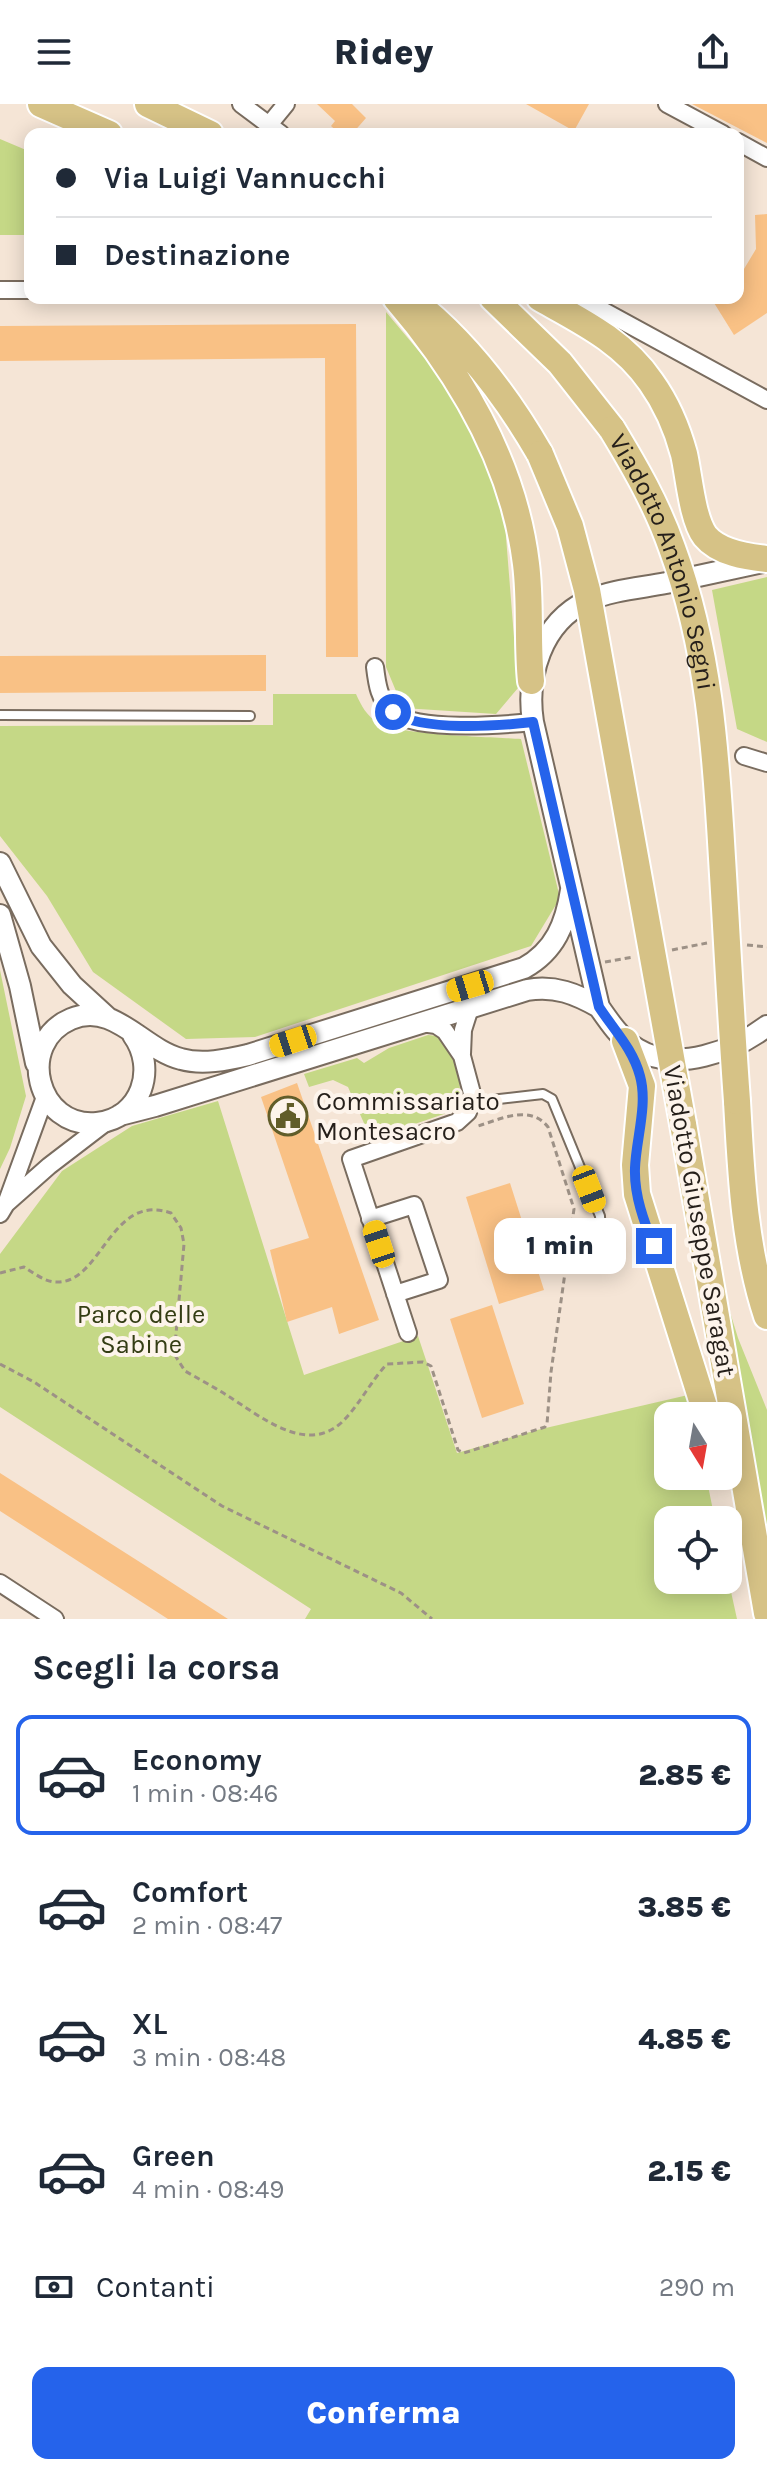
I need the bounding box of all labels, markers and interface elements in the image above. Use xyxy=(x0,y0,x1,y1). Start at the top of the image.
icon: menu xyxy=(32,30,76,74)
icon: share xyxy=(691,30,735,74)
text: Ridey xyxy=(334,31,433,73)
text: Via Luigi Vannucchi xyxy=(104,160,386,196)
text: Destinazione xyxy=(104,237,291,273)
street label: Viadotto Antonio Segni xyxy=(602,428,722,692)
route start xyxy=(375,694,411,730)
car xyxy=(444,968,496,1004)
car xyxy=(266,1022,320,1060)
street label: Viadotto Giuseppe Saragat xyxy=(657,1063,742,1380)
place label: Commissariato Montesacro xyxy=(316,1086,500,1147)
public building icon: Commissariato Montesacro xyxy=(267,1095,309,1137)
car xyxy=(569,1162,609,1216)
car xyxy=(360,1217,398,1271)
callout: 1 min xyxy=(494,1218,626,1274)
route end xyxy=(636,1228,672,1264)
text: 1 min xyxy=(526,1230,594,1261)
park label: Parco delle Sabine xyxy=(77,1299,205,1360)
north arrow xyxy=(654,1402,742,1490)
map controls xyxy=(654,1402,742,1594)
button: locate xyxy=(654,1506,742,1594)
text: Scegli la corsa xyxy=(32,1646,281,1688)
icon: car xyxy=(36,1739,108,1811)
text: Economy xyxy=(132,1742,262,1778)
text: 2.85 € xyxy=(638,1757,731,1793)
text: 1 min · 08:46 xyxy=(132,1778,278,1809)
icon: car xyxy=(36,1871,108,1943)
text: Comfort xyxy=(132,1874,248,1910)
text: 3.85 € xyxy=(638,1889,731,1925)
text: 2 min · 08:47 xyxy=(132,1910,282,1941)
icon: car xyxy=(36,2003,108,2075)
text: XL xyxy=(132,2006,167,2042)
text: 4.85 € xyxy=(638,2021,731,2057)
text: 3 min · 08:48 xyxy=(132,2042,286,2073)
icon: car xyxy=(36,2135,108,2207)
text: Green xyxy=(132,2138,215,2174)
text: 2.15 € xyxy=(647,2153,731,2189)
text: 4 min · 08:49 xyxy=(132,2174,284,2205)
icon: cash xyxy=(32,2265,76,2309)
text: Contanti xyxy=(96,2269,215,2305)
text: 290 m xyxy=(659,2272,735,2303)
button: Conferma xyxy=(32,2367,735,2459)

